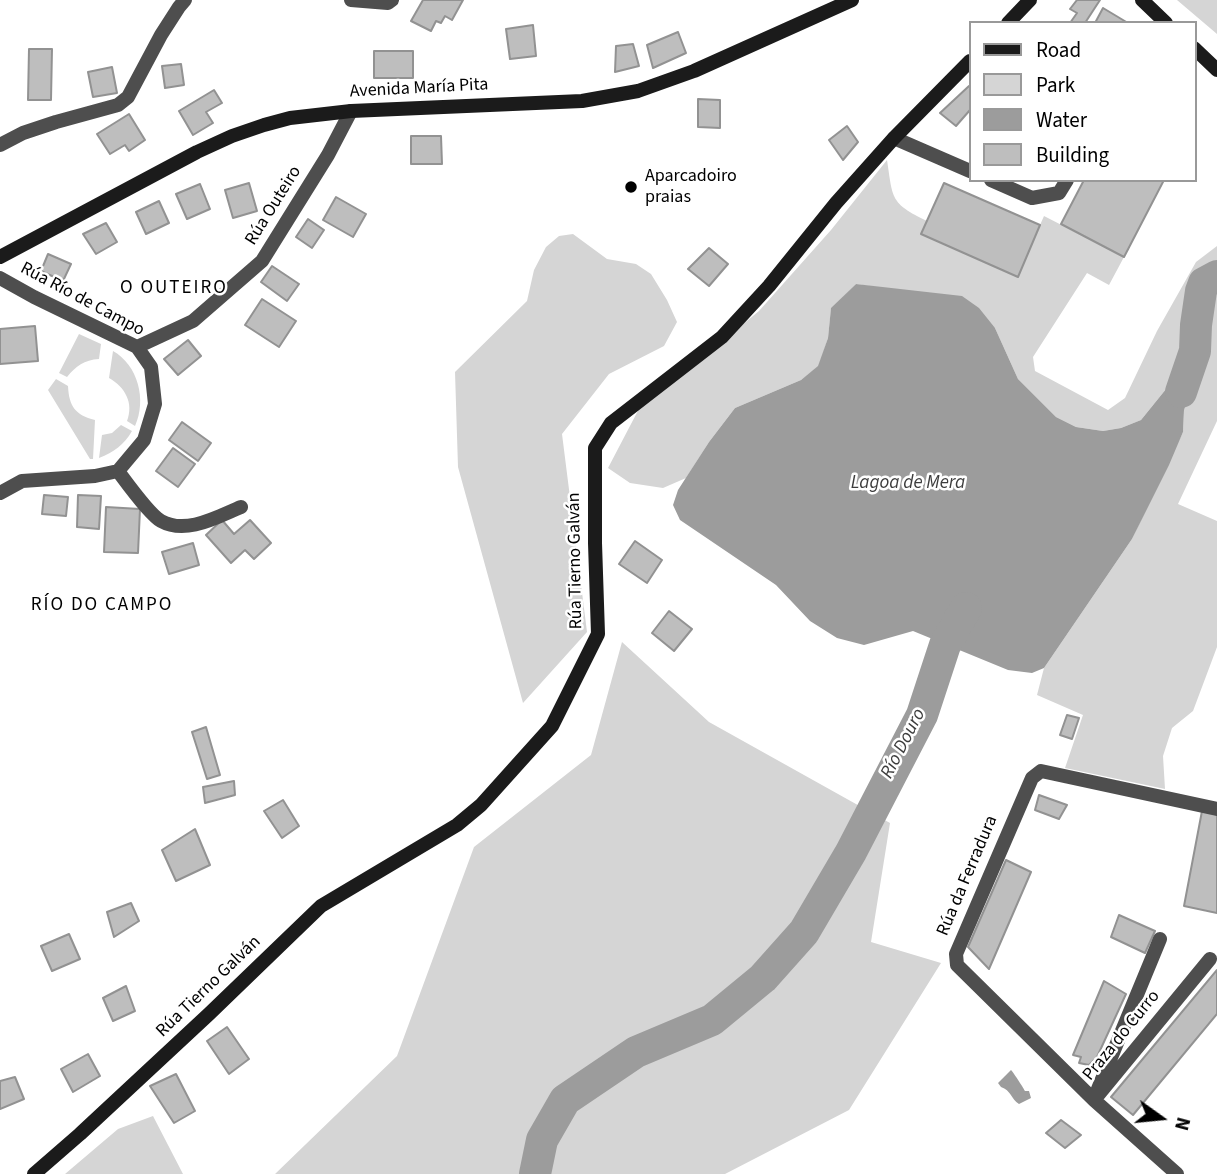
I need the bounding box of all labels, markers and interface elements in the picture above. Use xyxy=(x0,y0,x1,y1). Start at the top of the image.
legend xyxy=(968,21,1196,182)
text: Road xyxy=(1036,35,1081,65)
text: Park xyxy=(1036,70,1075,100)
street label: Avenida María Pita xyxy=(349,75,489,103)
text: Water xyxy=(1036,105,1087,135)
text: Building xyxy=(1036,140,1109,170)
street label: Rúa Outeiro xyxy=(241,162,307,250)
place label: Aparcadoiro praias xyxy=(645,166,737,208)
marker: Aparcadoiro praias xyxy=(623,179,639,195)
street label: Rúa Río de Campo xyxy=(16,258,148,342)
district label: O OUTEIRO xyxy=(121,278,227,300)
water label: Lagoa de Mera xyxy=(851,473,965,495)
street label: Rúa Tierno Galván xyxy=(564,492,588,630)
district label: RÍO DO CAMPO xyxy=(32,595,172,617)
water label: Río Douro xyxy=(877,705,931,783)
street label: Rúa da Ferradura xyxy=(933,813,1003,939)
street label: Rúa Tierno Galván xyxy=(152,932,266,1042)
street label: Praza do Curro xyxy=(1079,986,1165,1086)
north arrow xyxy=(1126,1083,1196,1153)
text: N xyxy=(1167,1114,1196,1133)

